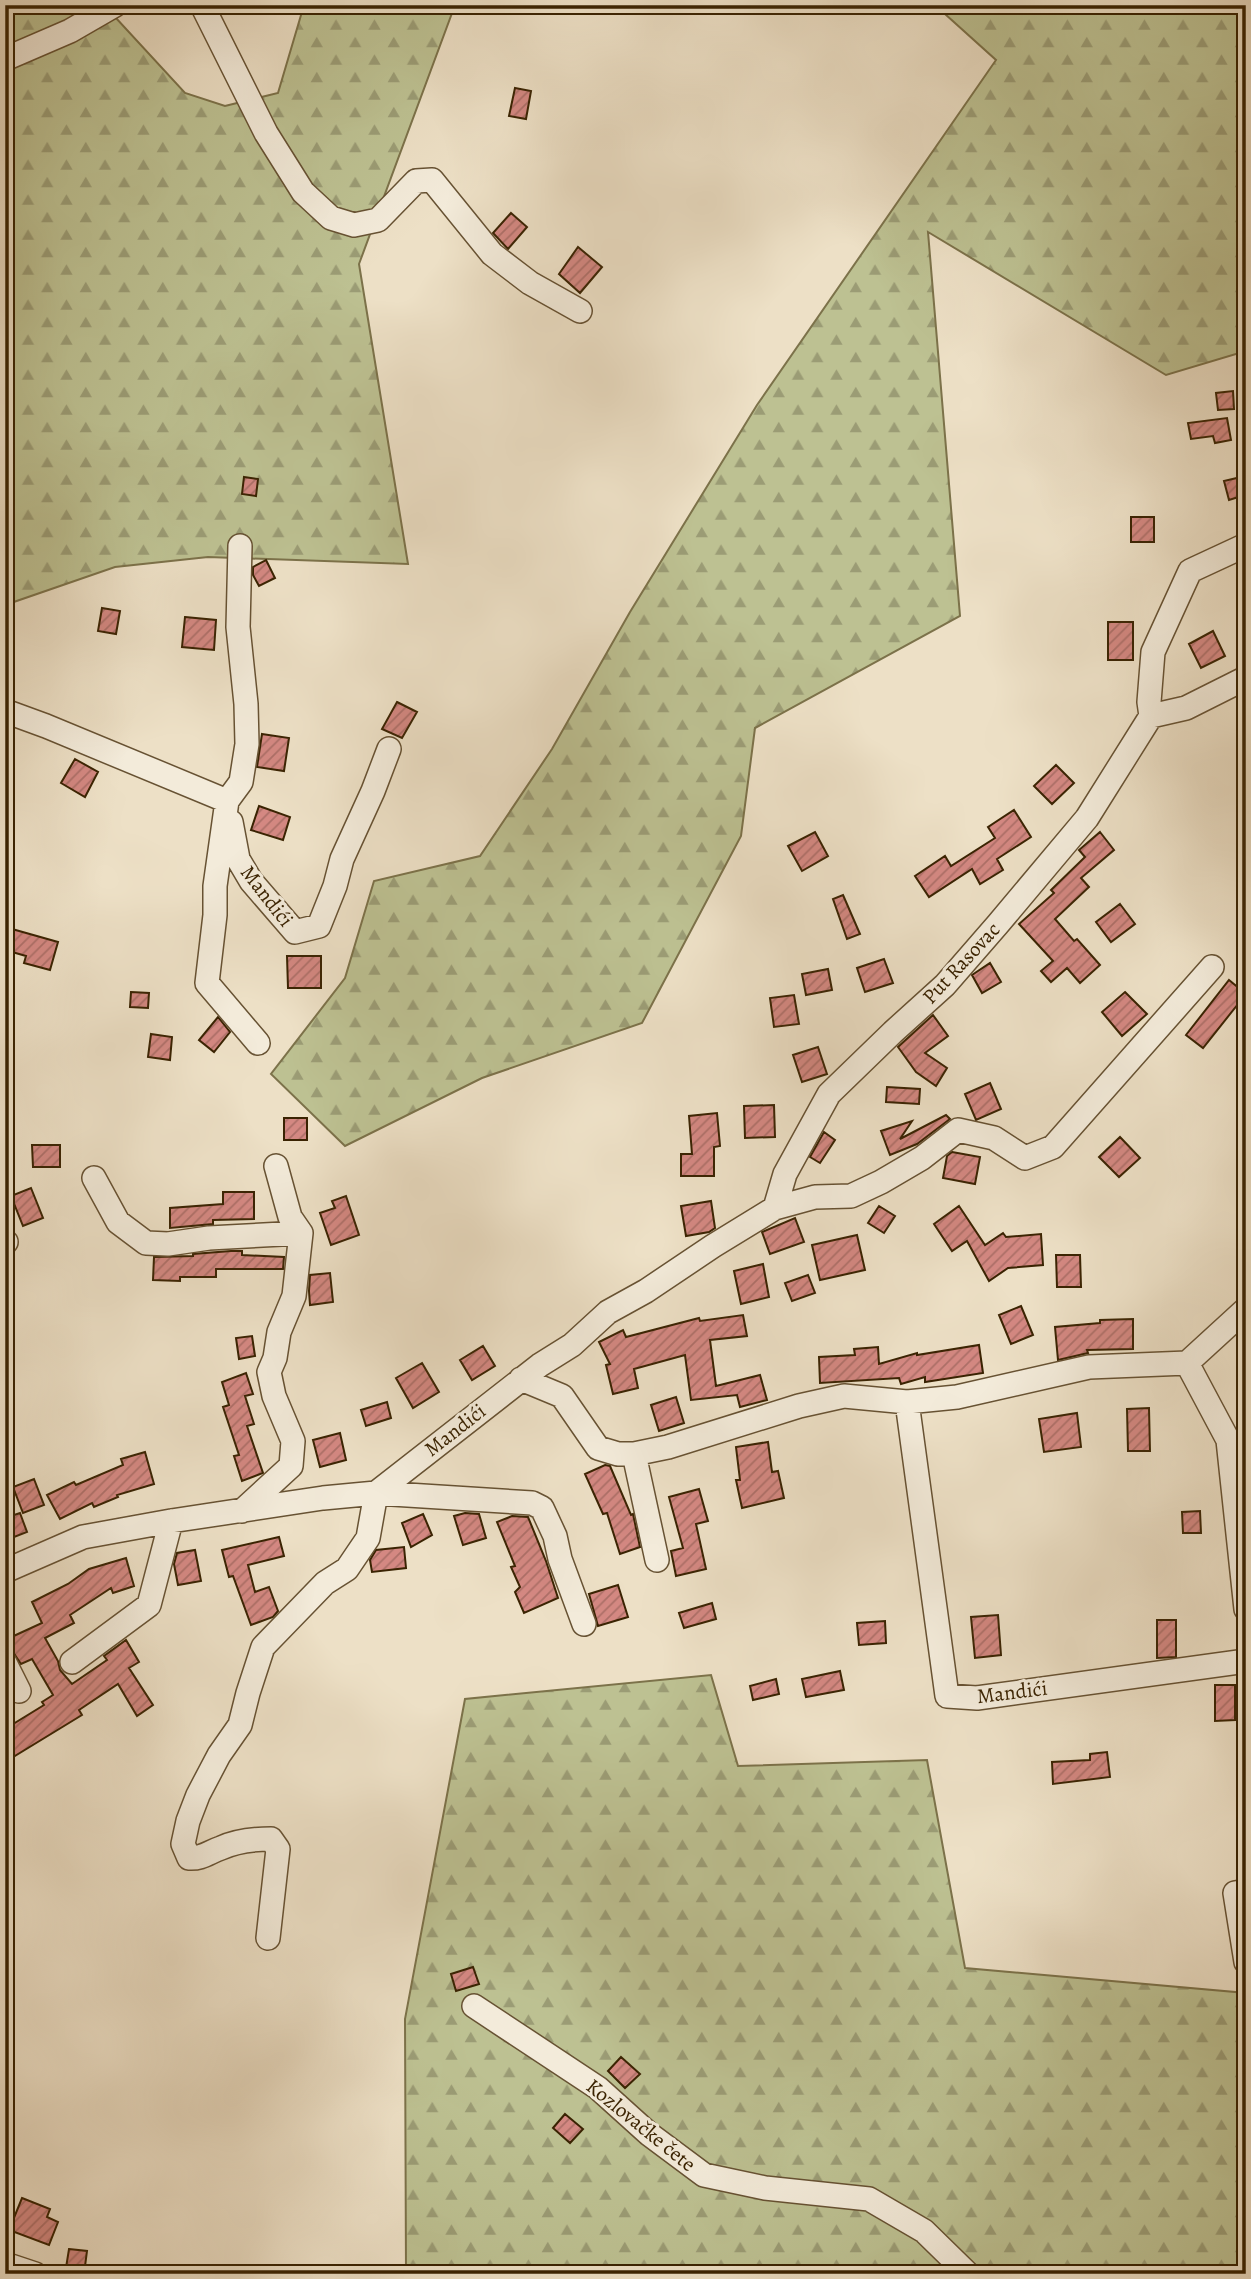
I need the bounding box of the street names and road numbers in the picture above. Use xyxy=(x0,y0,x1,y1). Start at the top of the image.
street label: Mandići xyxy=(234,859,300,933)
street label: Put Rasovac xyxy=(916,916,1006,1010)
street label: Mandići xyxy=(418,1397,492,1463)
street label: Mandići xyxy=(975,1674,1049,1710)
street label: Kozlovačke čete xyxy=(580,2072,702,2178)

